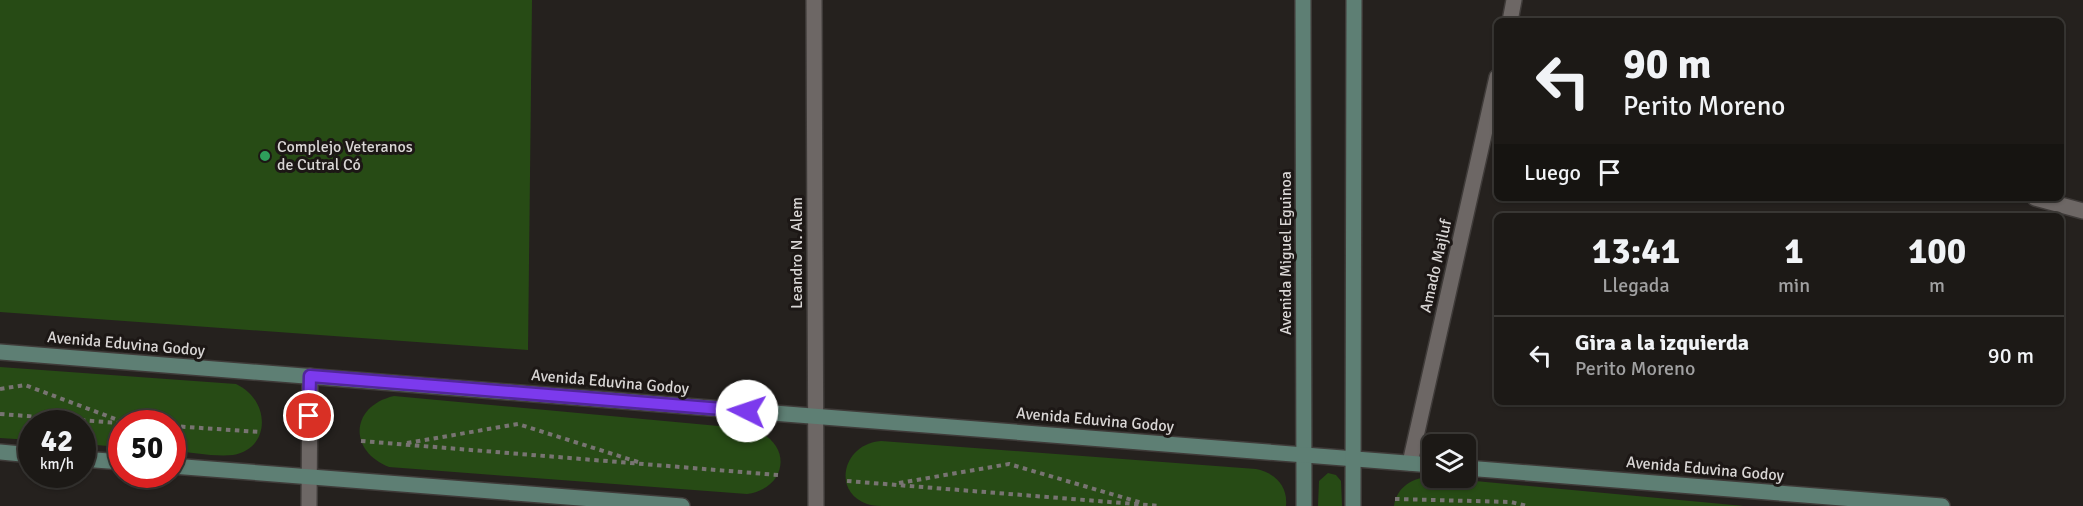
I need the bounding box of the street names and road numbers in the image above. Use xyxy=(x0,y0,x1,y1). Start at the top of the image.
street label: Avenida Miguel Eguinoa xyxy=(1276,171,1296,335)
street label: Leandro N. Alem xyxy=(787,197,807,309)
street label: Amado Majluf xyxy=(1416,217,1457,315)
street label: Avenida Eduvina Godoy xyxy=(46,327,206,361)
street label: Avenida Eduvina Godoy xyxy=(530,365,690,399)
street label: Avenida Eduvina Godoy xyxy=(1015,403,1175,437)
street label: Avenida Eduvina Godoy xyxy=(1625,452,1785,486)

